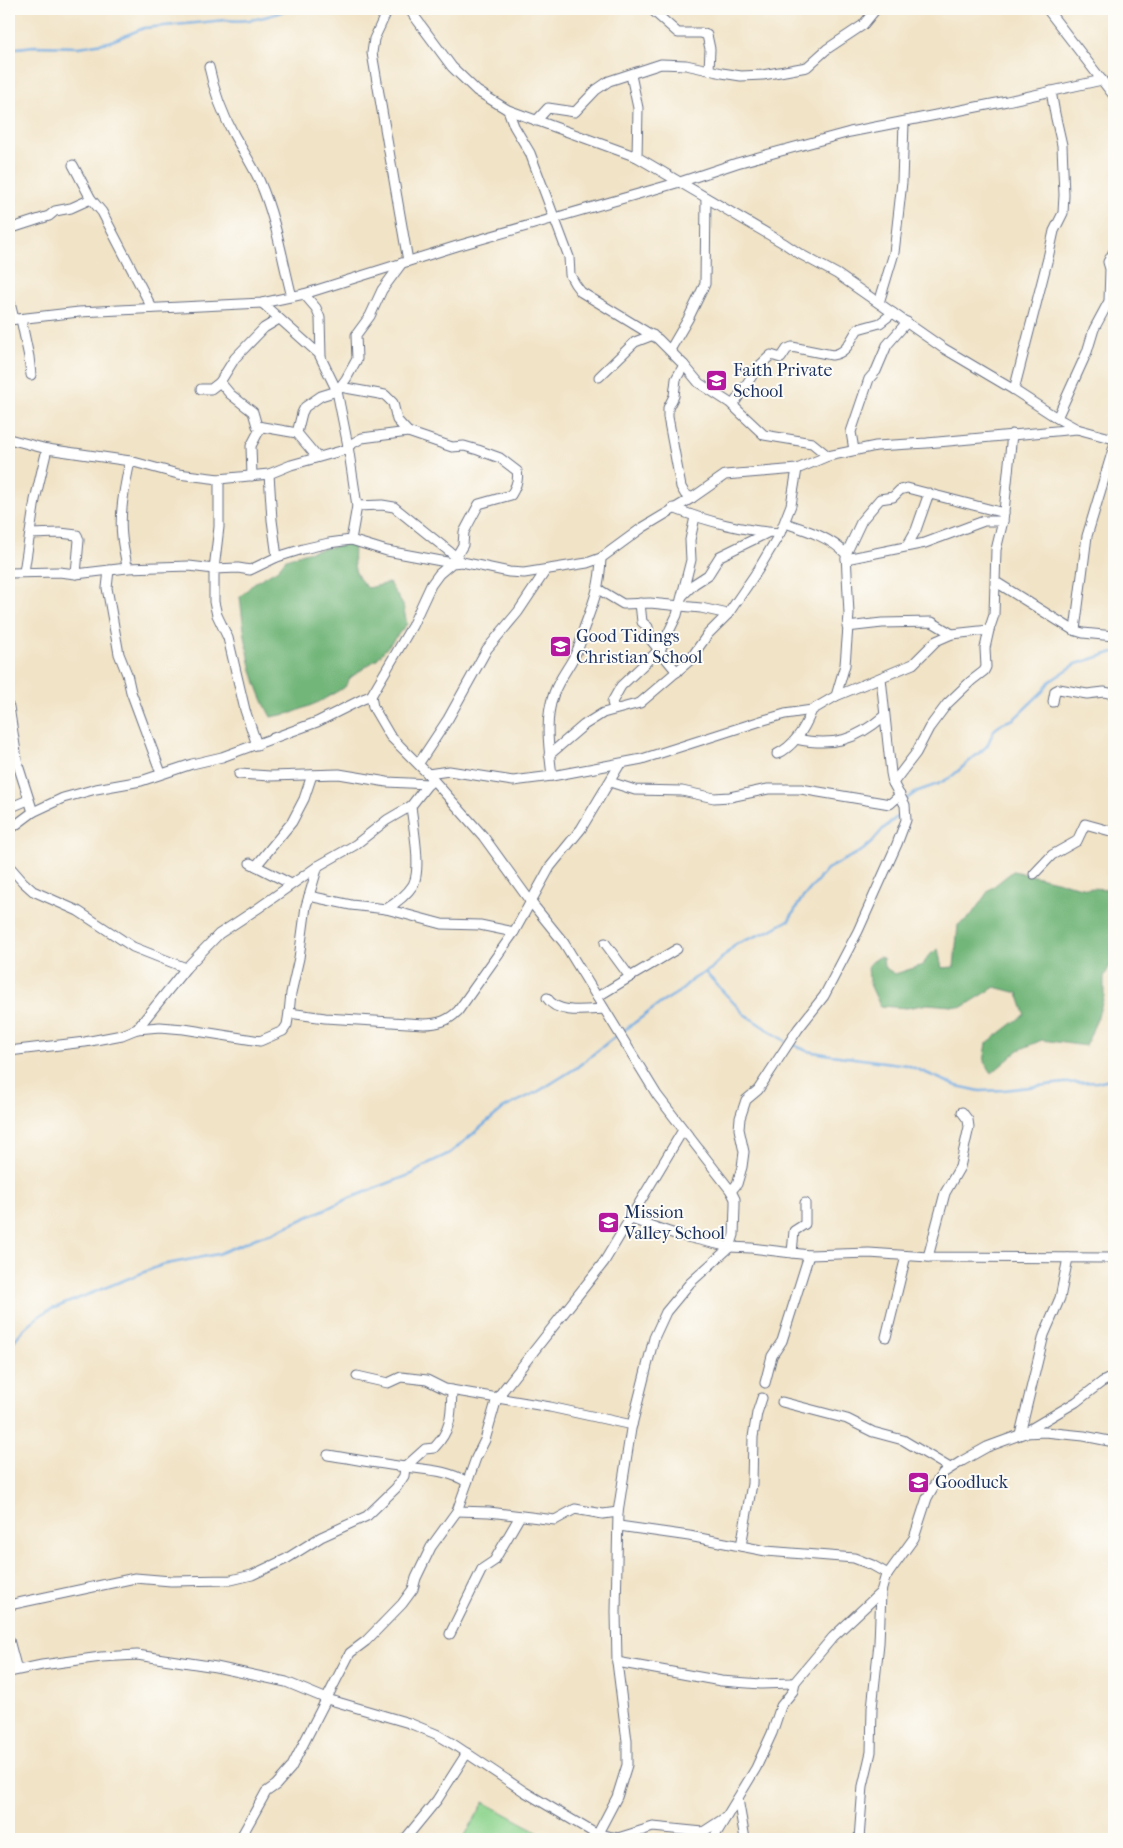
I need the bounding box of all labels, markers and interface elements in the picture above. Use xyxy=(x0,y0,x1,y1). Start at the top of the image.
place label: Faith Private School xyxy=(733,360,833,402)
school or university icon: Faith Private School xyxy=(705,368,729,392)
place label: Good Tidings Christian School xyxy=(576,626,703,668)
school or university icon: Good Tidings Christian School xyxy=(548,634,572,658)
place label: Mission Valley School xyxy=(623,1202,725,1244)
school or university icon: Mission Valley School xyxy=(596,1210,620,1234)
school or university icon: Goodluck xyxy=(907,1470,931,1494)
place label: Goodluck xyxy=(935,1472,1009,1493)

